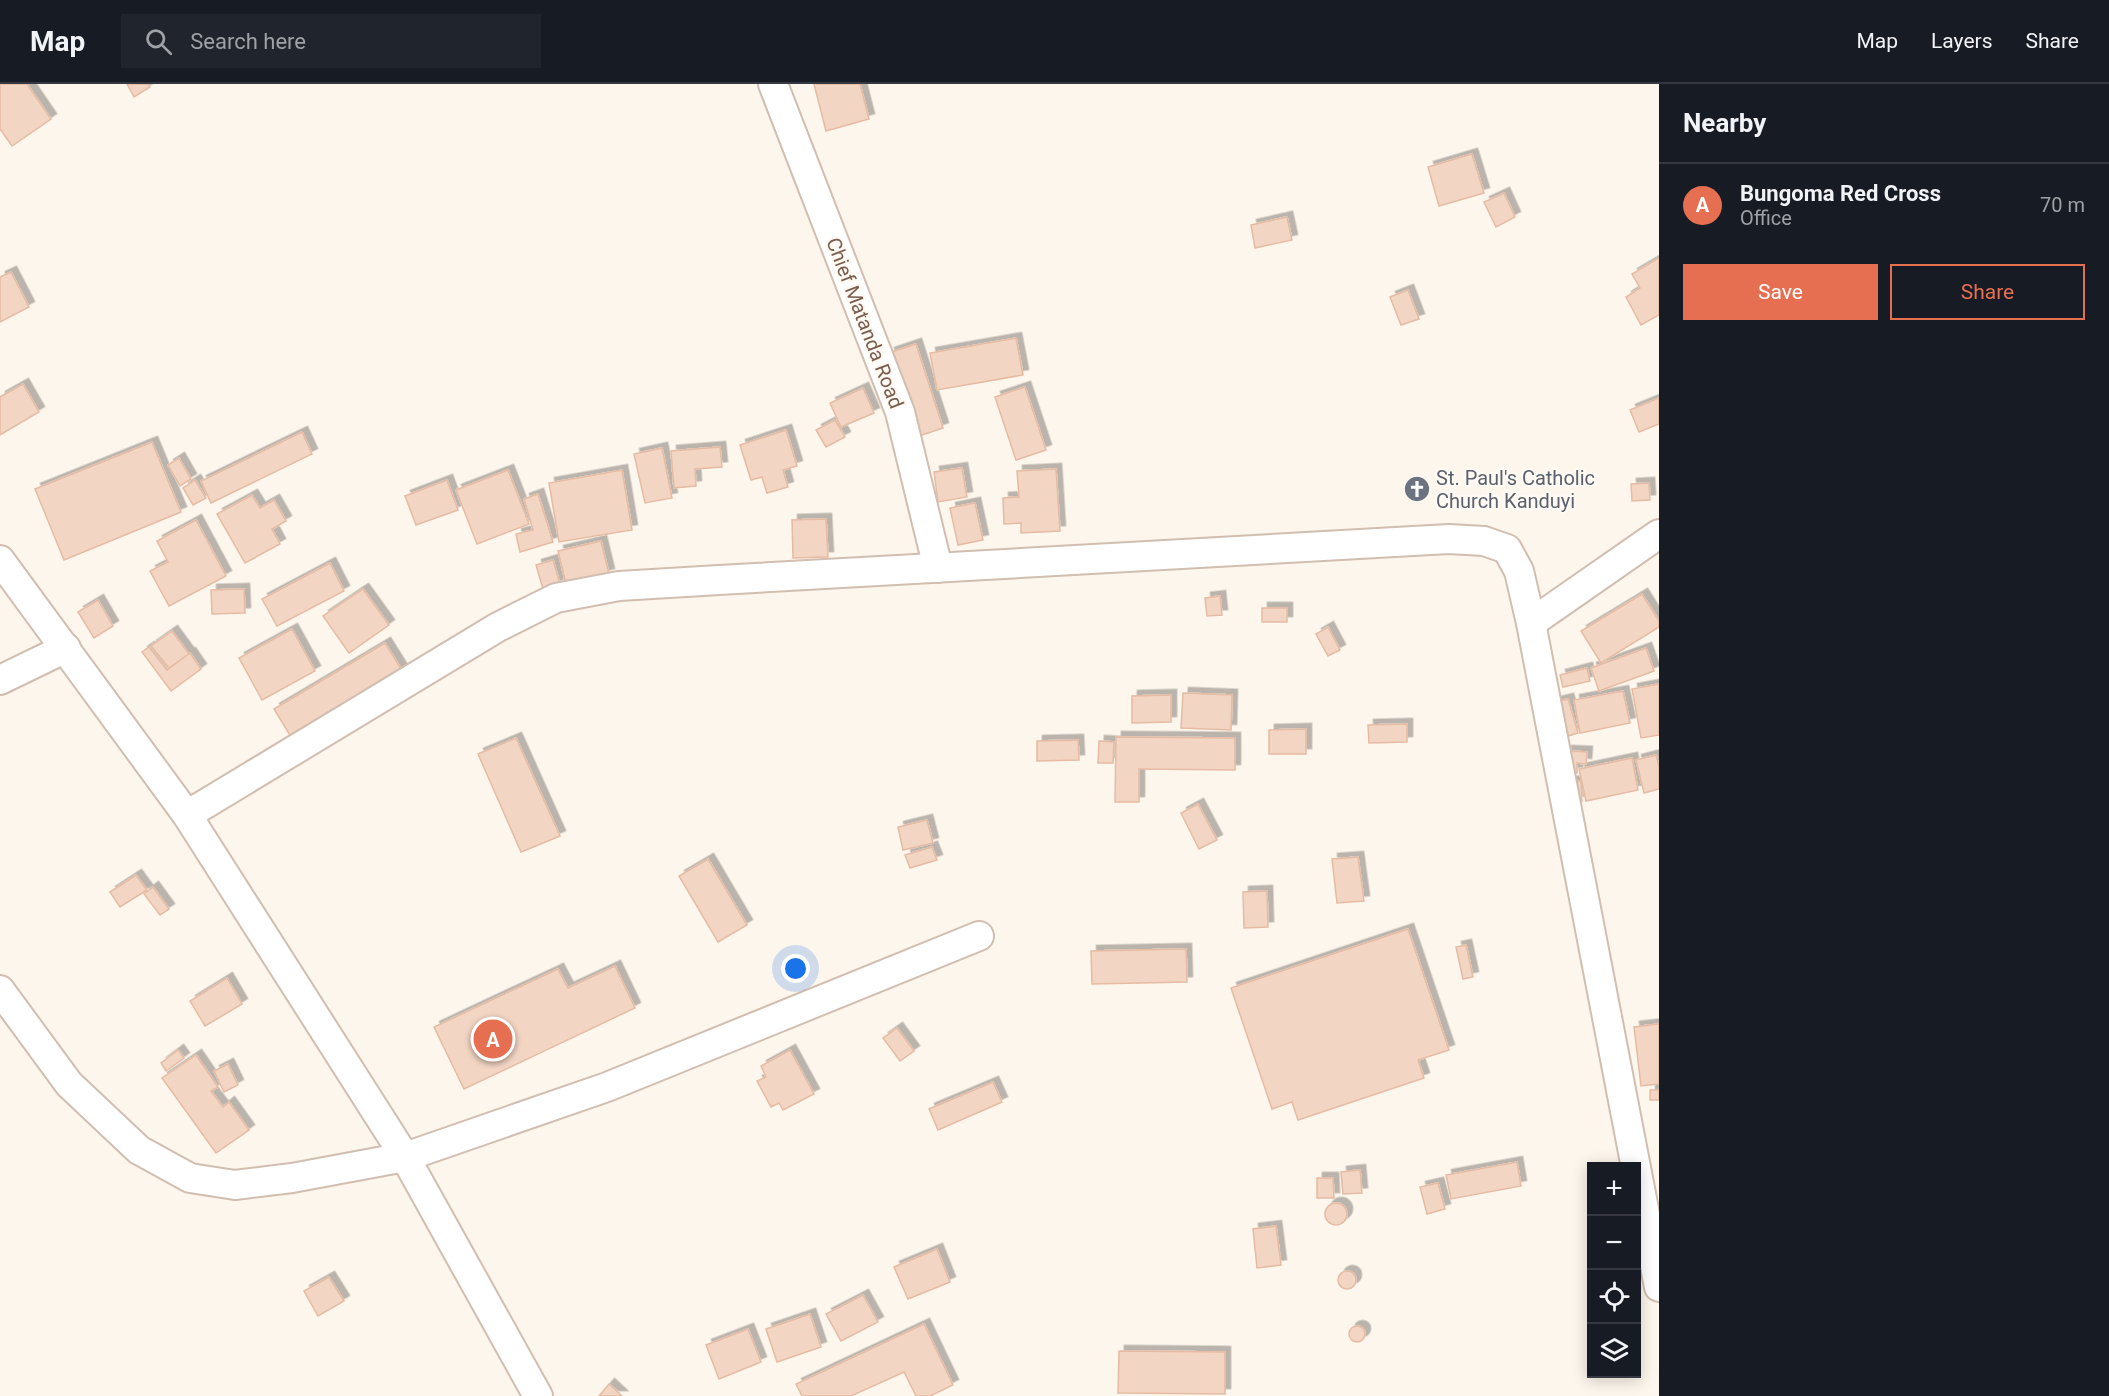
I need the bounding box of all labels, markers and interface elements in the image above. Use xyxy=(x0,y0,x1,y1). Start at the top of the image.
search box xyxy=(121,14,541,68)
text: Map xyxy=(30,25,85,58)
icon: search xyxy=(142,25,175,58)
text: Search here xyxy=(190,29,306,54)
text: Map xyxy=(1856,29,1898,53)
text: Layers xyxy=(1931,29,1992,53)
text: Share xyxy=(2025,29,2079,53)
text: Nearby xyxy=(1683,108,1766,138)
text: Bungoma Red Cross xyxy=(1740,181,1941,206)
text: A xyxy=(1696,193,1709,217)
text: 70 m xyxy=(2040,193,2085,217)
text: Office xyxy=(1740,206,1792,230)
street label: Chief Matanda Road xyxy=(821,234,909,412)
button: Save xyxy=(1683,264,1878,320)
button: Share xyxy=(1890,264,2085,320)
place label: St. Paul's Catholic Church Kanduyi xyxy=(1436,466,1595,513)
church icon: St. Paul's Catholic Church Kanduyi xyxy=(1402,474,1432,504)
your location xyxy=(781,954,810,983)
pin: A xyxy=(474,1016,512,1062)
map controls xyxy=(1587,1162,1641,1378)
button: + xyxy=(1587,1162,1641,1216)
button: − xyxy=(1587,1216,1641,1270)
button: locate xyxy=(1587,1270,1641,1324)
button: layers xyxy=(1587,1324,1641,1378)

